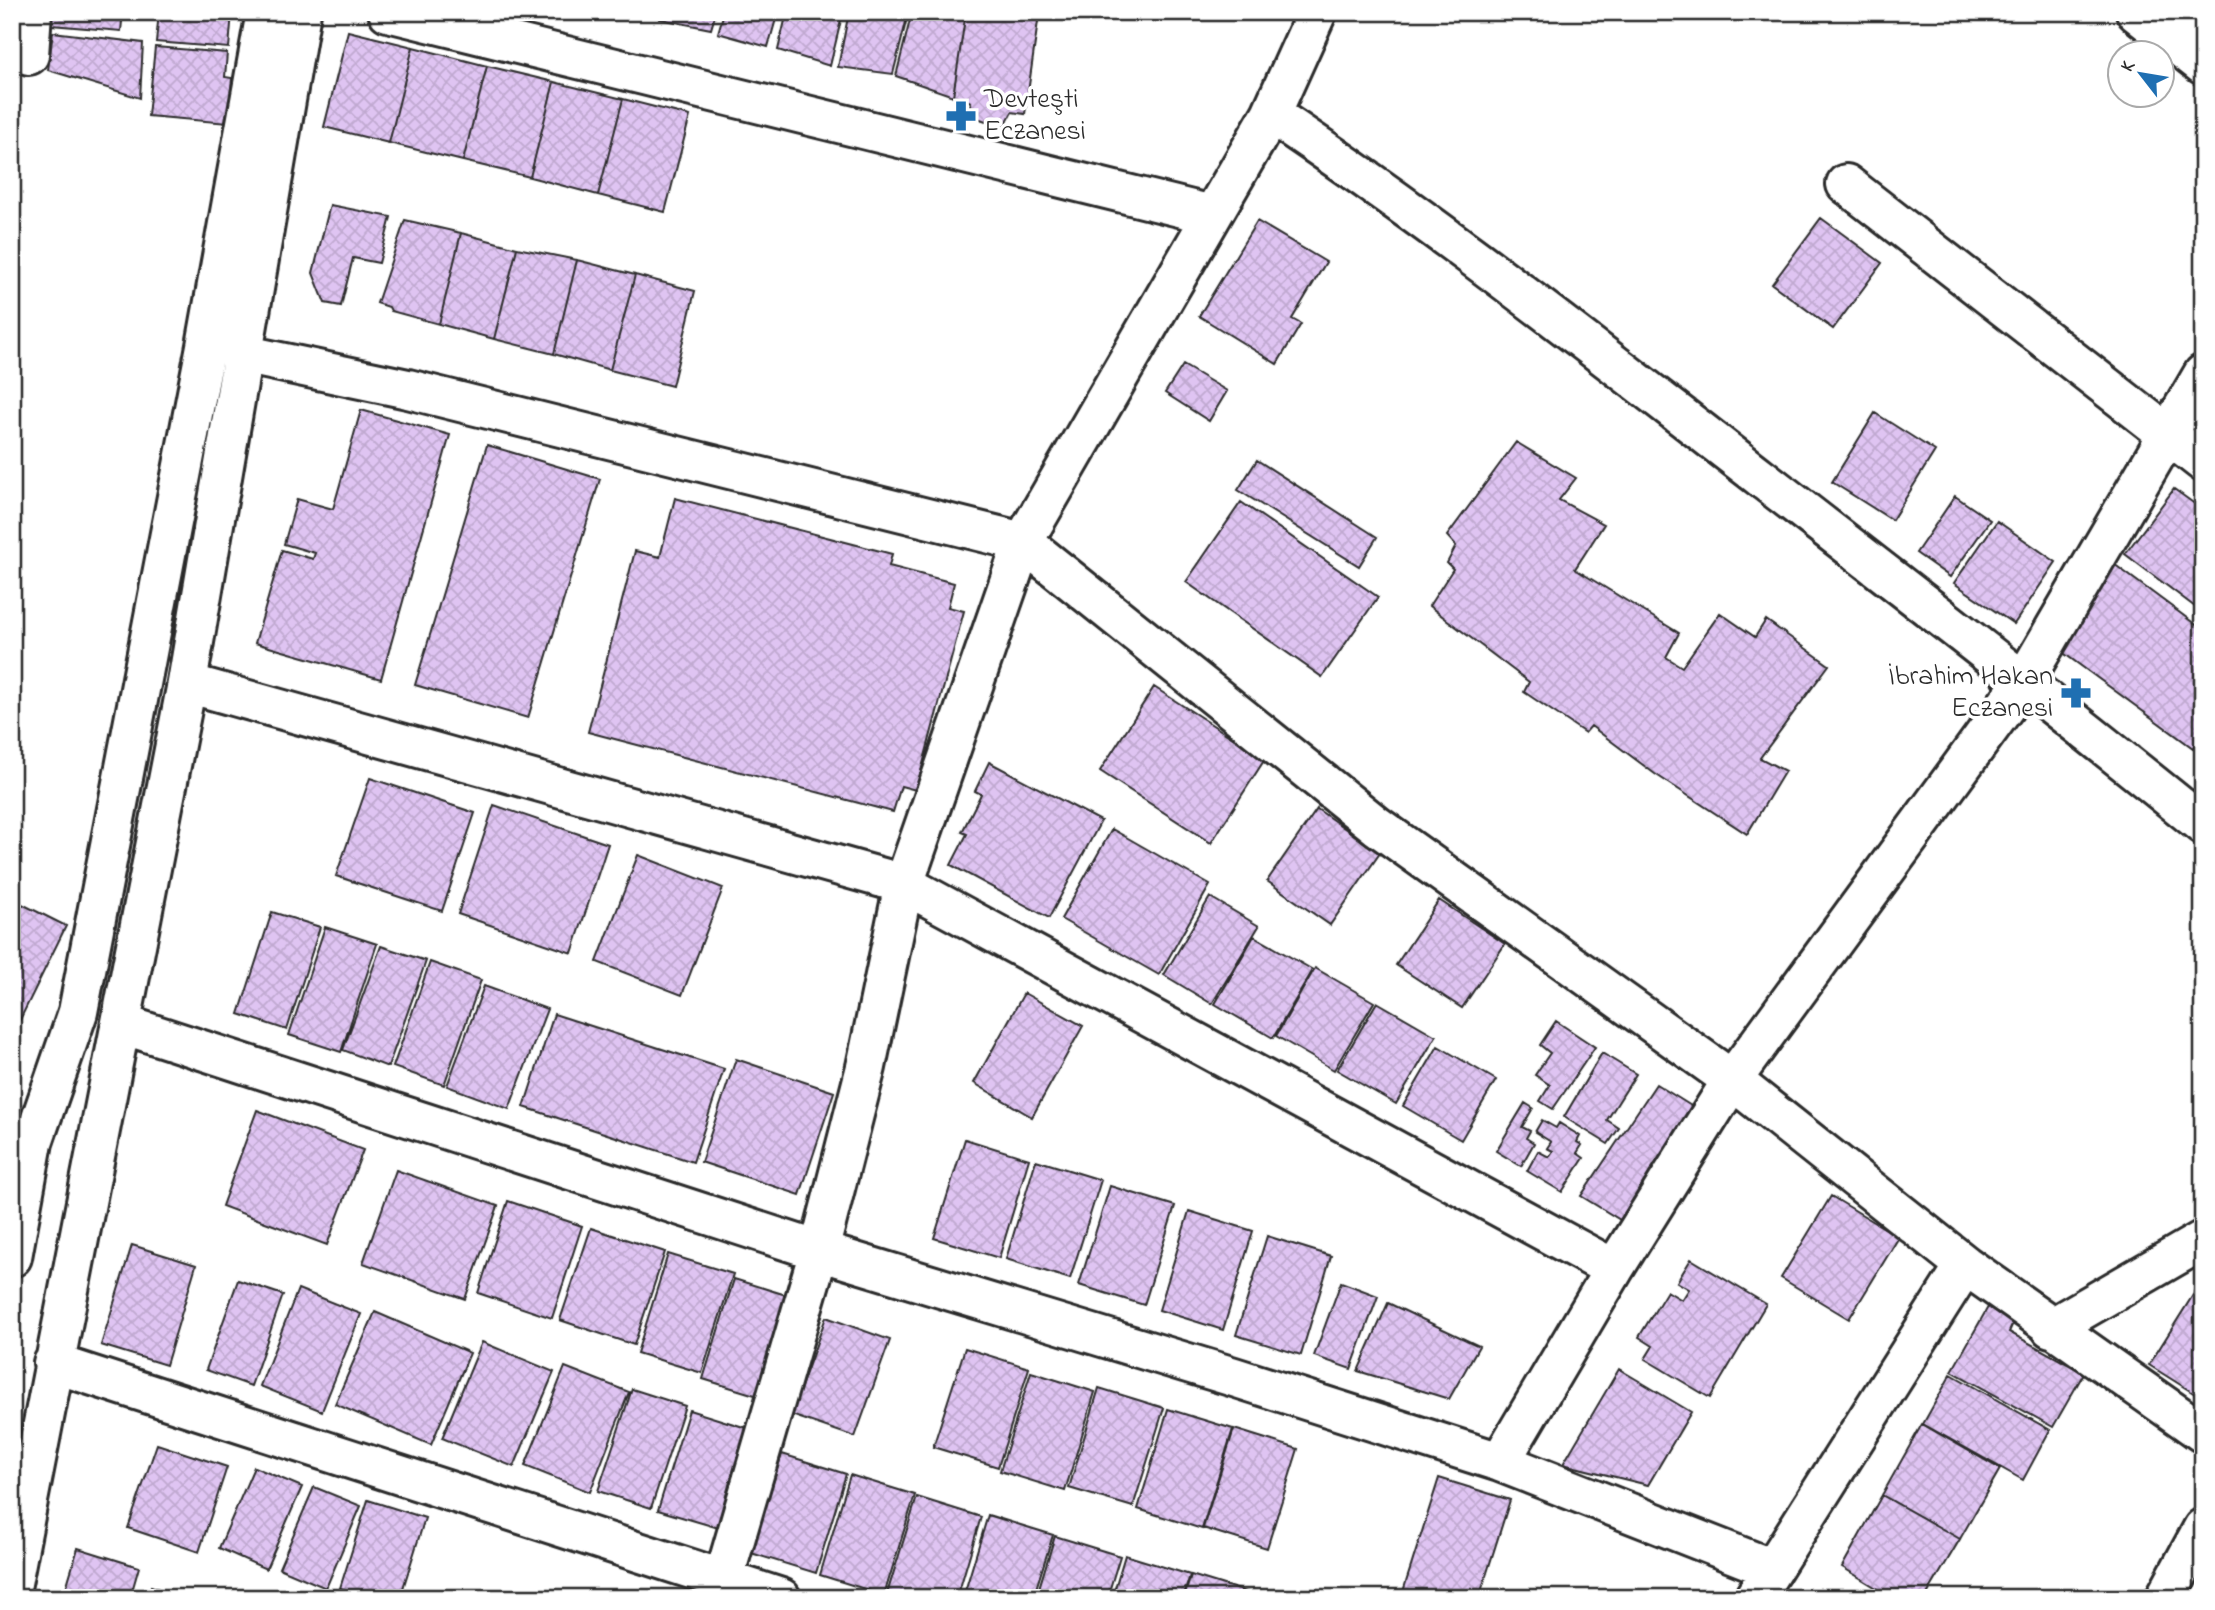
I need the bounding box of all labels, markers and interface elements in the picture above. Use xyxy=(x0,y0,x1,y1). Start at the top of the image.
north arrow xyxy=(2106,38,2176,108)
text: K xyxy=(2115,55,2143,77)
place label: Devteşti Eczanesi xyxy=(983,80,1086,153)
pharmacy icon: Devteşti Eczanesi xyxy=(944,99,978,133)
place label: İbrahim Hakan Eczanesi xyxy=(1888,657,2053,730)
pharmacy icon: İbrahim Hakan Eczanesi xyxy=(2059,676,2093,710)

